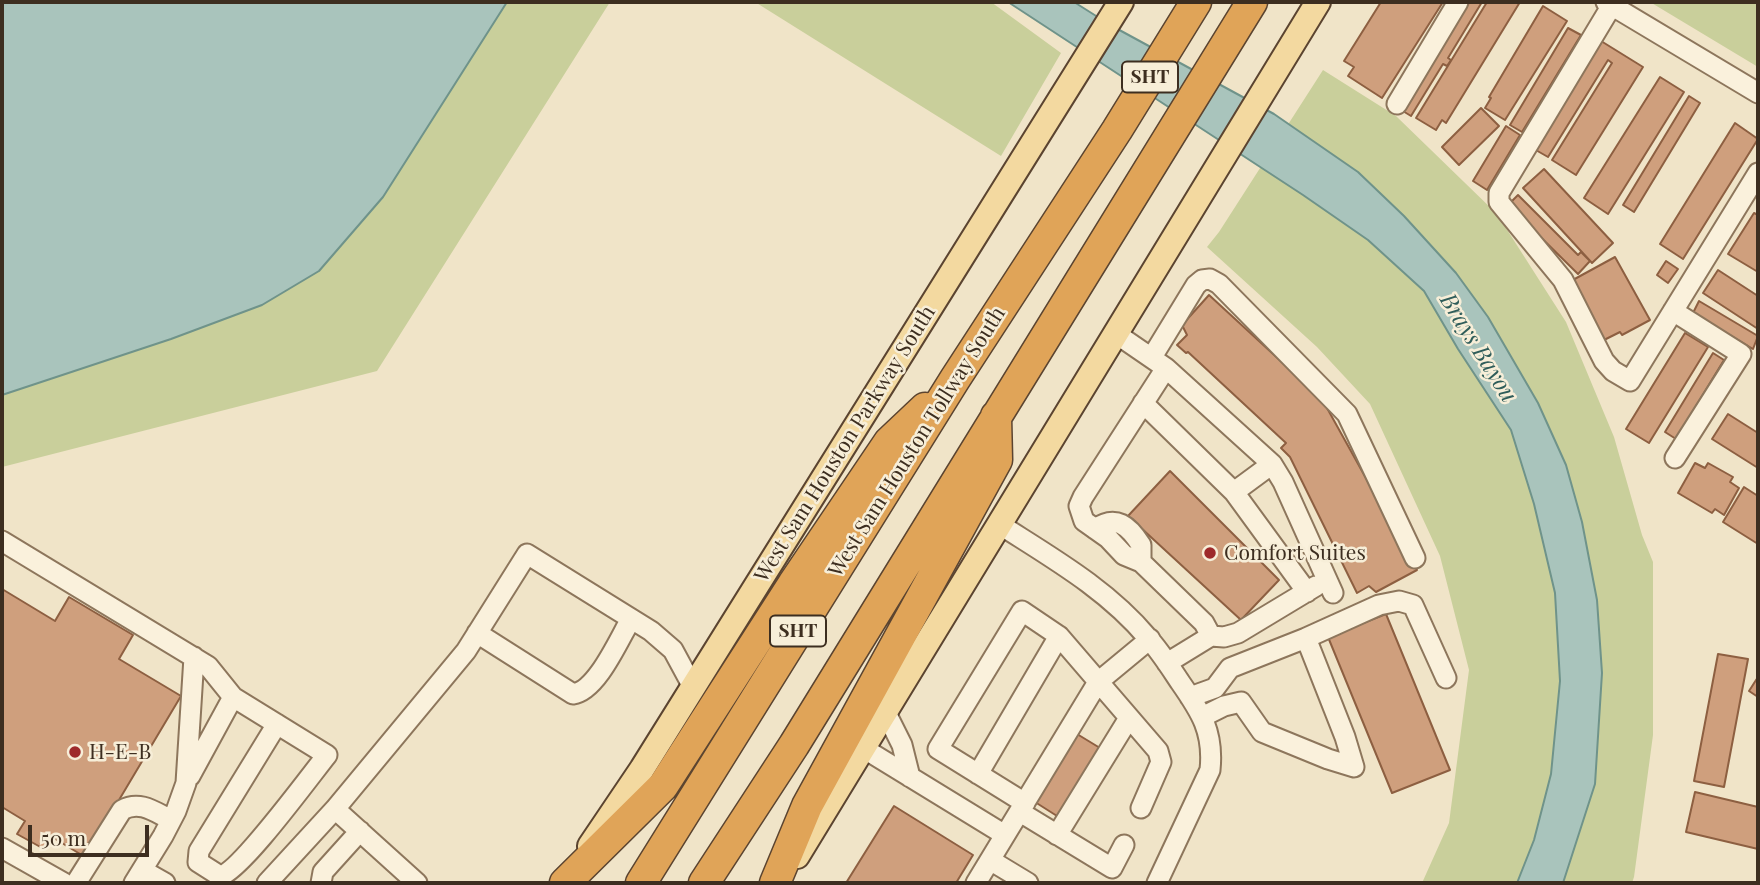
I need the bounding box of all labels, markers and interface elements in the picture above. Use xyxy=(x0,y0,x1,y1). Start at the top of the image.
road number: SHT xyxy=(1122,61,1178,92)
water label: Brays Bayou xyxy=(1434,288,1522,408)
street label: West Sam Houston Parkway South xyxy=(749,301,941,587)
street label: West Sam Houston Tollway South xyxy=(823,302,1011,582)
place label: Comfort Suites xyxy=(1224,540,1366,566)
marker: Comfort Suites xyxy=(1202,545,1218,561)
road number: SHT xyxy=(770,616,826,646)
place label: H-E-B xyxy=(89,739,151,765)
marker: H-E-B xyxy=(67,744,83,760)
scale bar xyxy=(32,812,152,856)
text: 50 m xyxy=(41,823,86,851)

